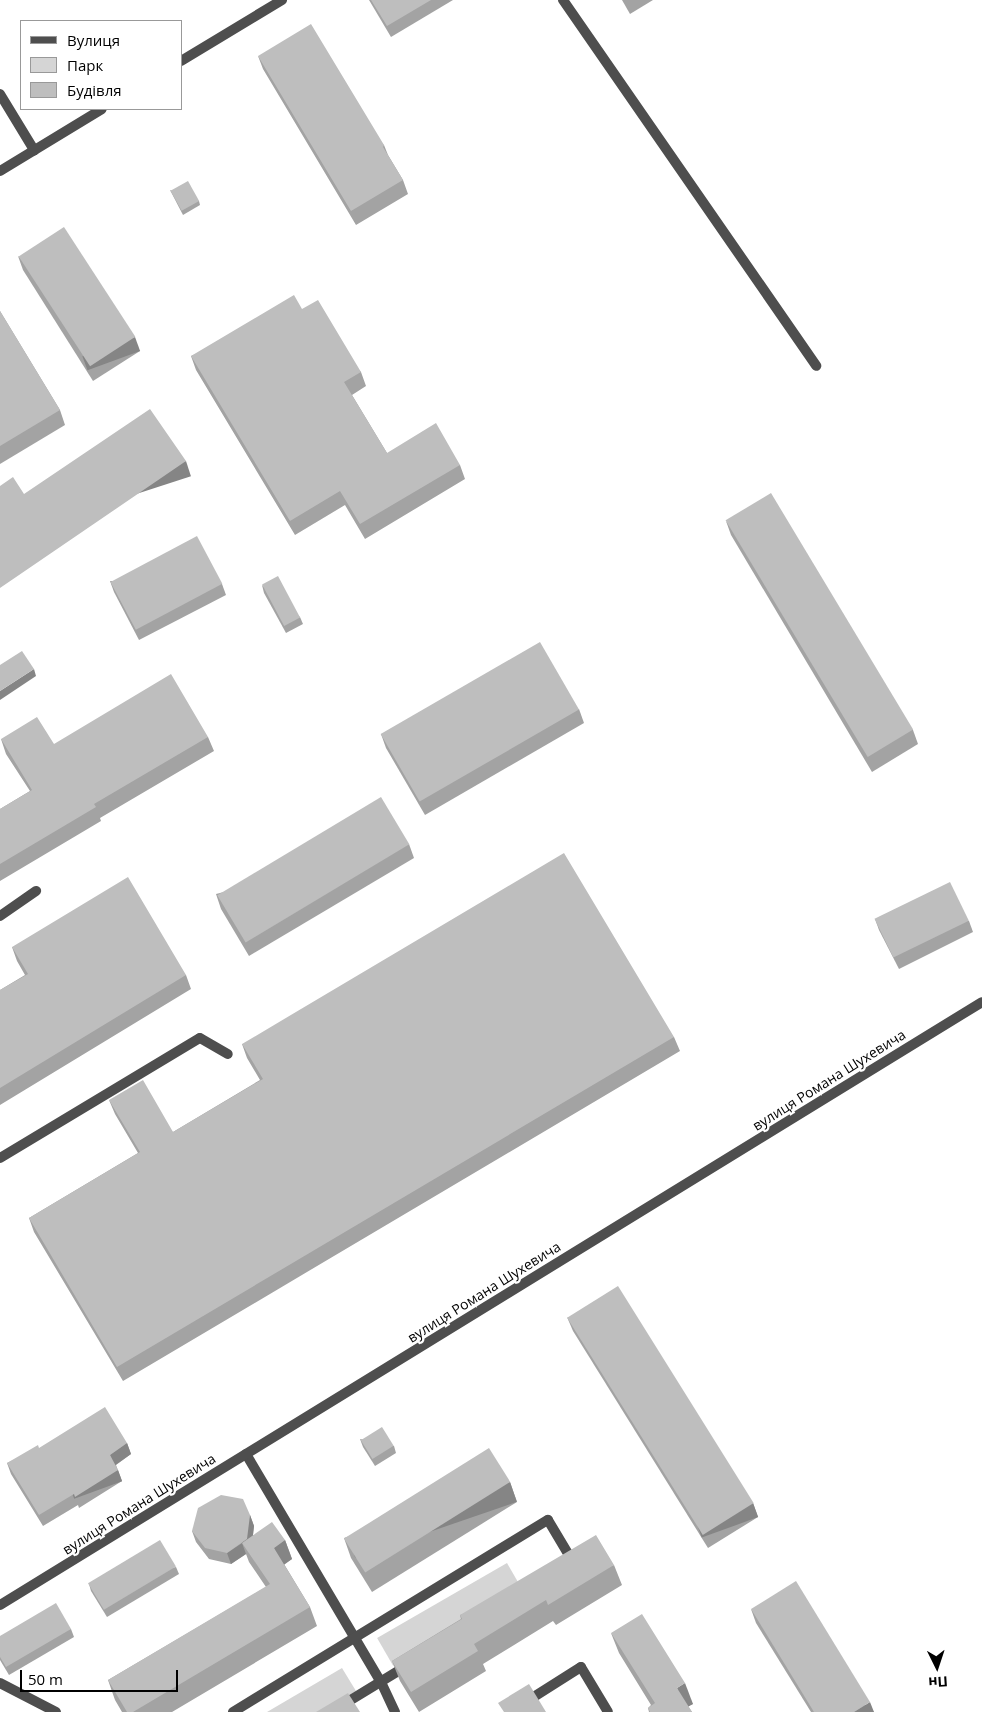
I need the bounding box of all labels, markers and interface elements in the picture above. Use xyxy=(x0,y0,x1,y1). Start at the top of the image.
legend xyxy=(20,20,182,110)
text: Вулиця xyxy=(67,30,120,50)
text: Парк xyxy=(67,55,103,75)
text: Будівля xyxy=(67,80,122,100)
street label: вулиця Романа Шухевича xyxy=(749,1026,909,1134)
street label: вулиця Романа Шухевича xyxy=(404,1238,564,1346)
street label: вулиця Романа Шухевича xyxy=(59,1450,219,1558)
north arrow xyxy=(912,1642,962,1692)
scale bar xyxy=(22,1660,180,1692)
text: 50 m xyxy=(28,1669,63,1689)
text: Пн xyxy=(928,1672,949,1693)

